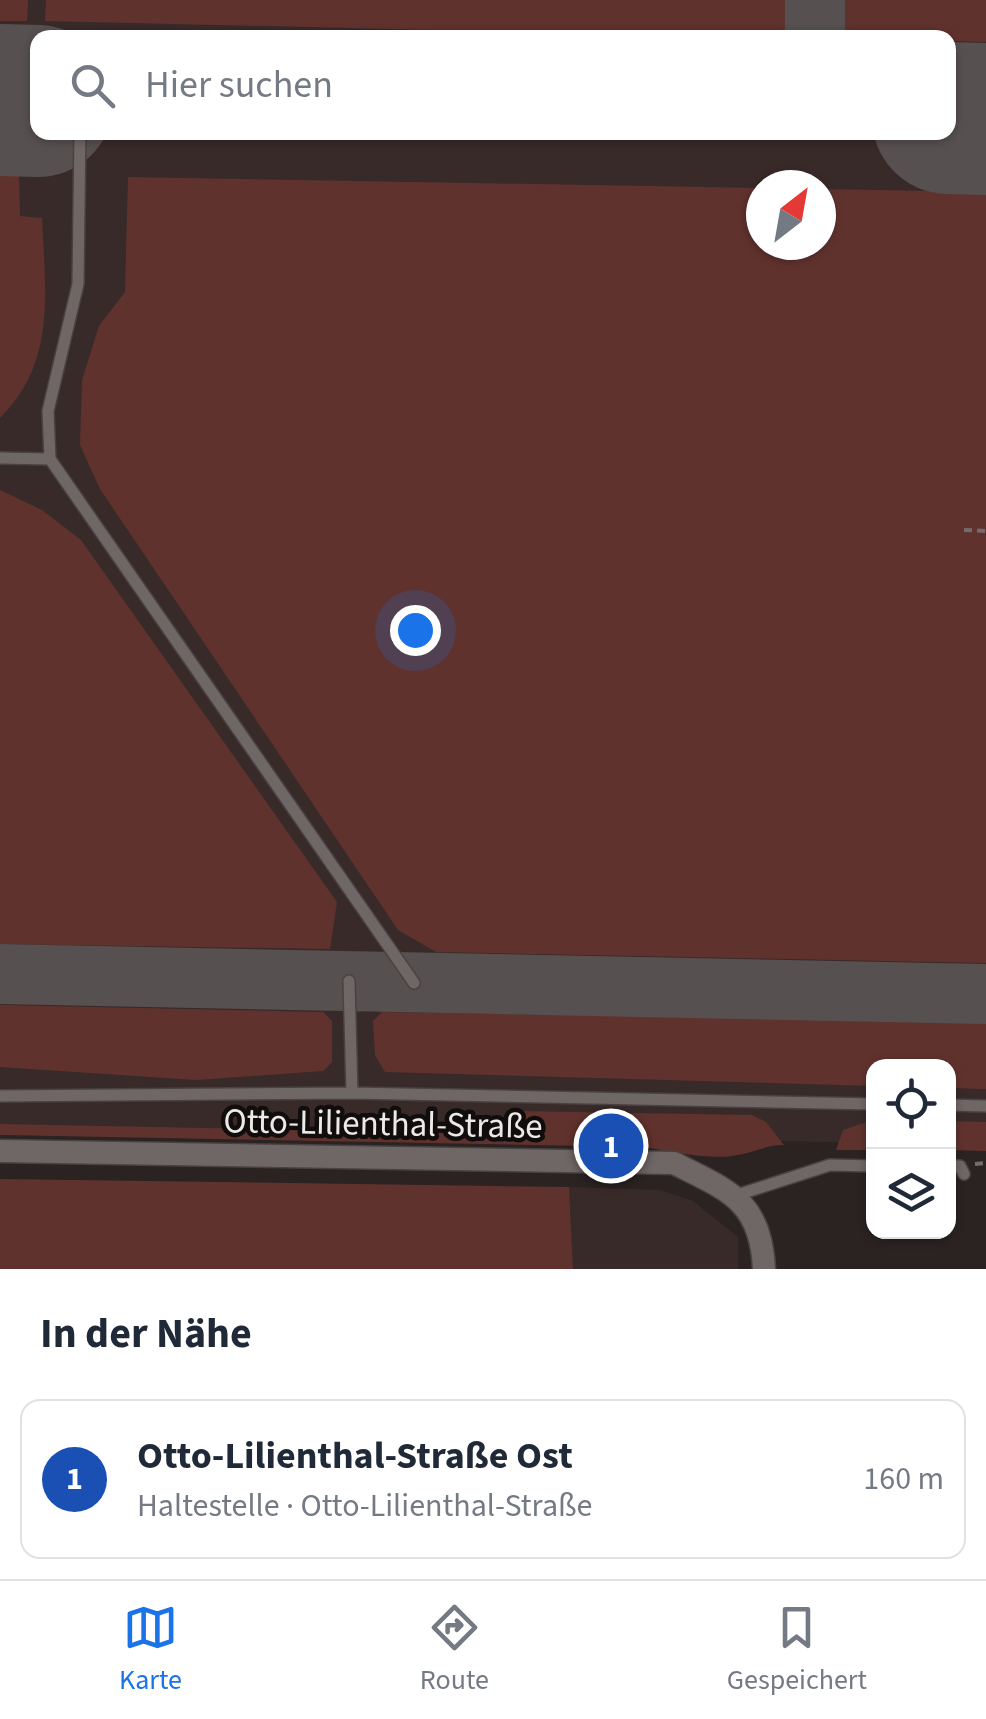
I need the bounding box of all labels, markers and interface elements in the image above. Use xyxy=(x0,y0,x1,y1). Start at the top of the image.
search box xyxy=(30,30,956,140)
icon: search xyxy=(65,58,120,113)
text: Hier suchen xyxy=(145,58,333,112)
north arrow xyxy=(746,170,836,260)
your location xyxy=(390,605,441,656)
map controls xyxy=(866,1059,956,1239)
button: locate xyxy=(866,1059,956,1149)
street label: Otto-Lilienthal-Straße xyxy=(223,1096,543,1152)
pin: 1 xyxy=(578,1108,644,1184)
button: layers xyxy=(866,1149,956,1239)
text: In der Nähe xyxy=(40,1304,252,1364)
text: Otto-Lilienthal-Straße Ost xyxy=(137,1429,573,1483)
text: 1 xyxy=(66,1456,83,1502)
text: 160 m xyxy=(863,1456,944,1502)
text: Haltestelle · Otto-Lilienthal-Straße xyxy=(137,1483,592,1529)
tab: Karte xyxy=(119,1600,182,1700)
tab: Route xyxy=(420,1600,489,1700)
tab: Gespeichert xyxy=(727,1600,867,1700)

